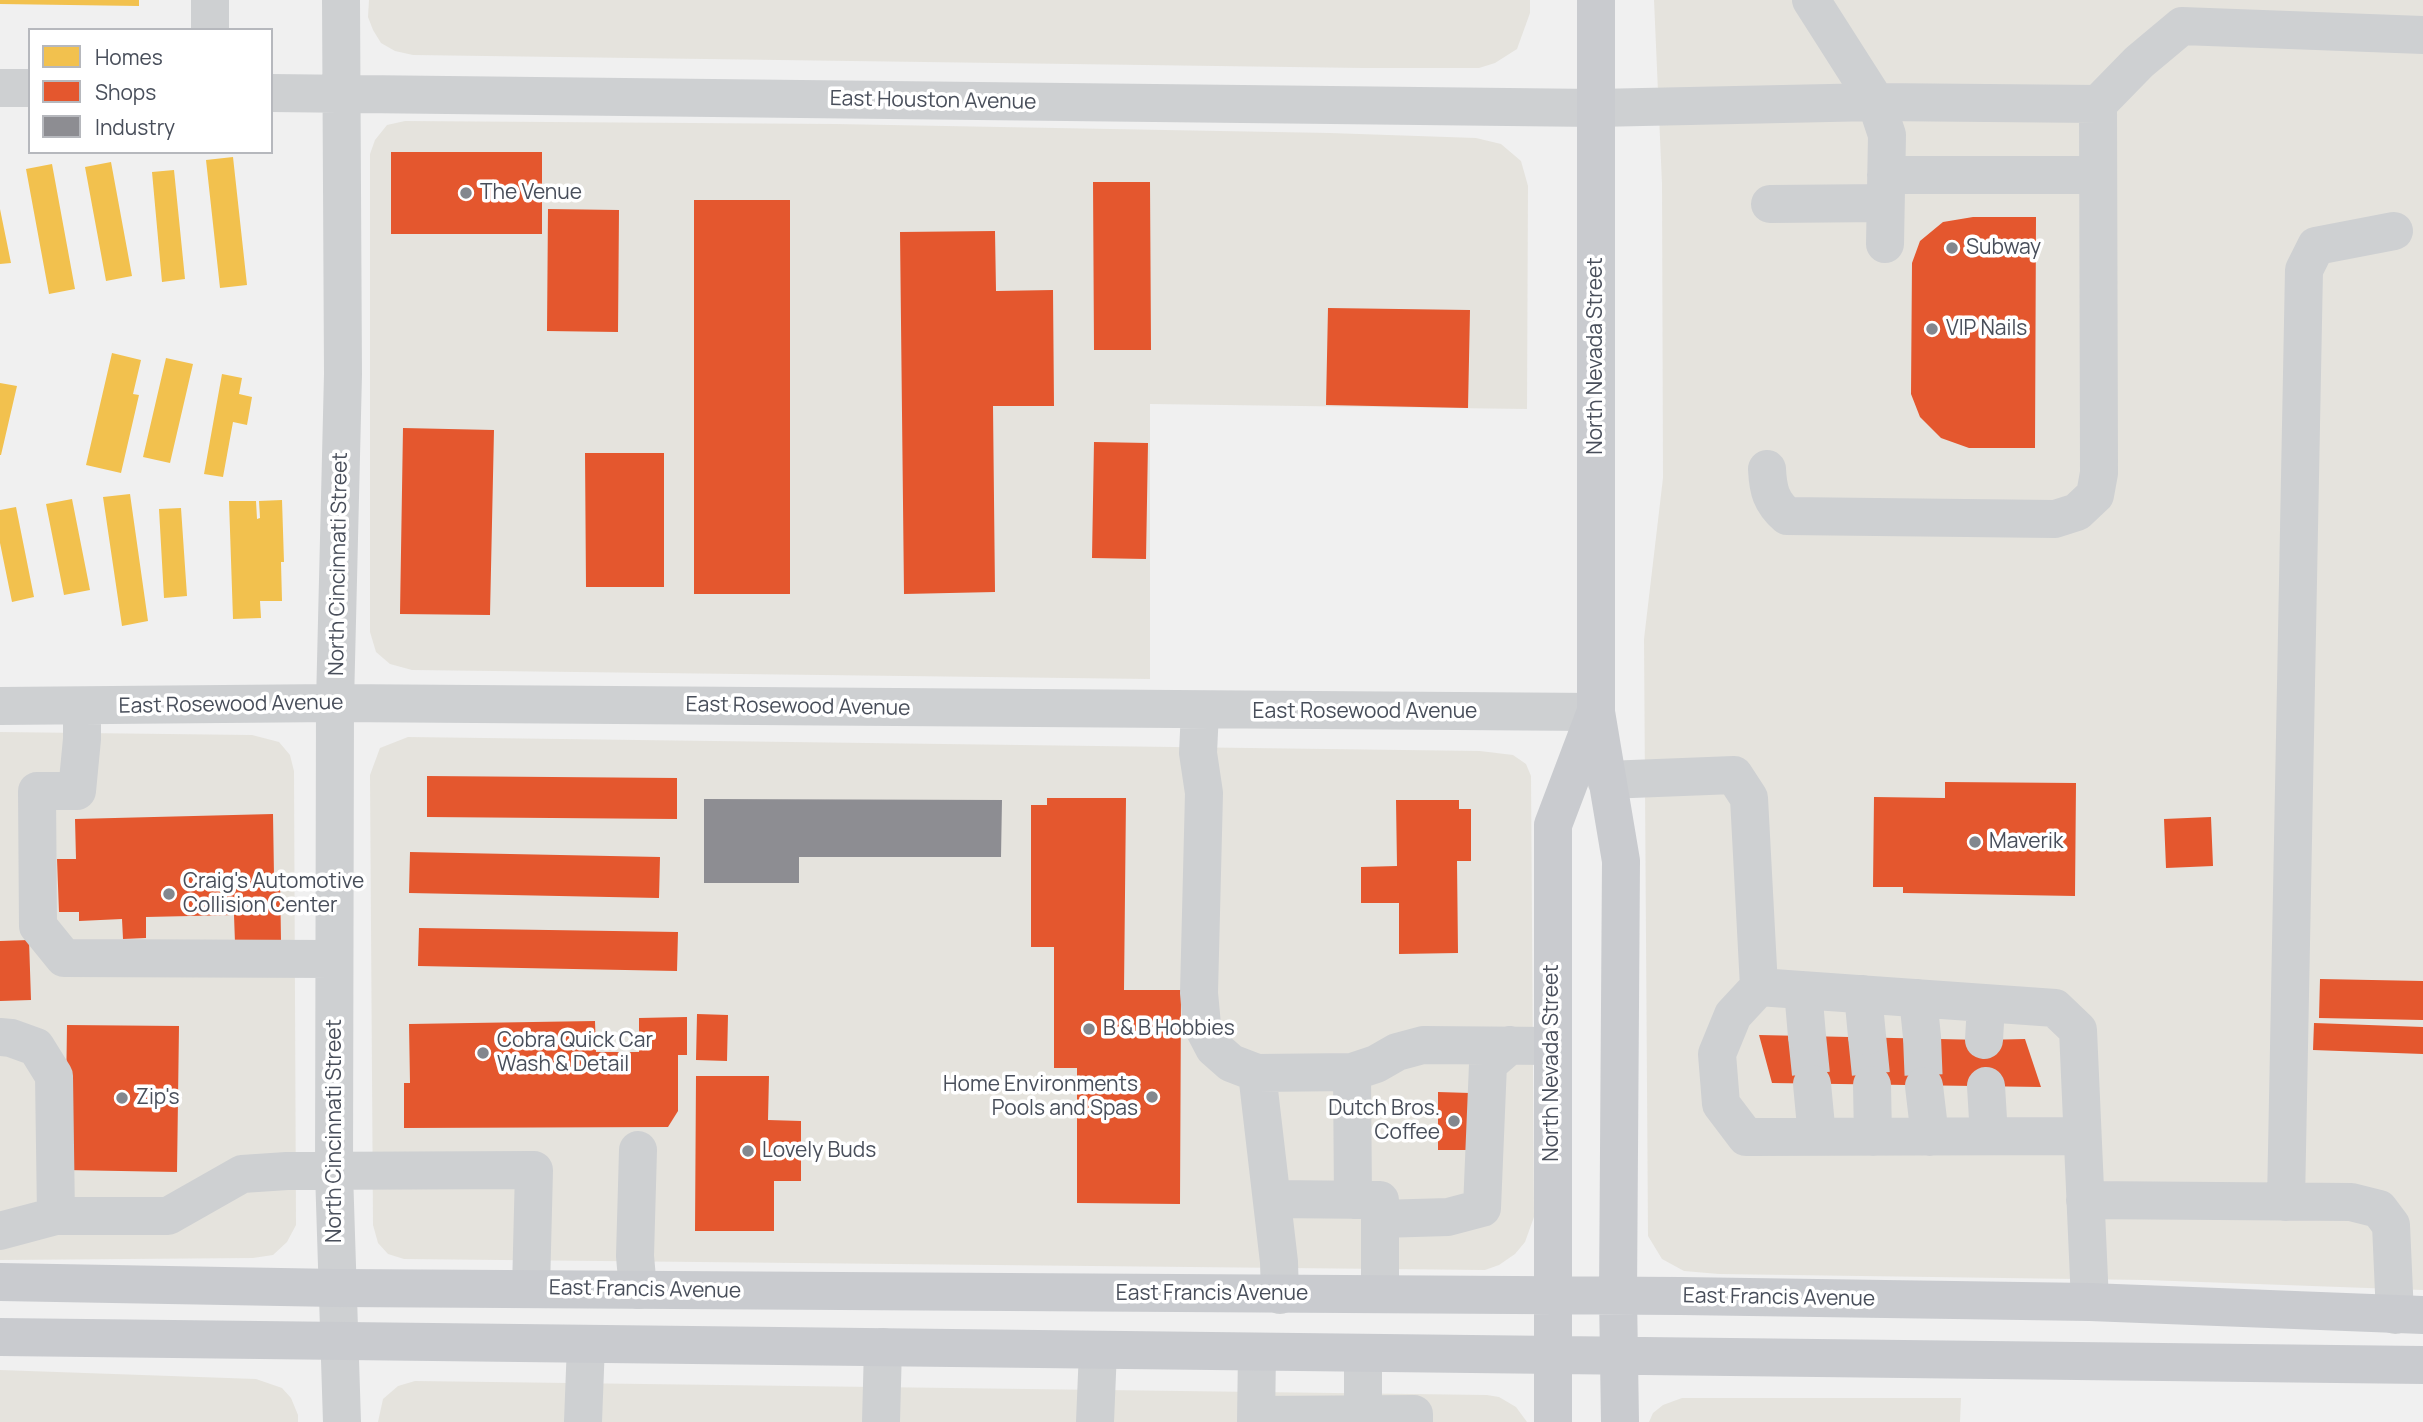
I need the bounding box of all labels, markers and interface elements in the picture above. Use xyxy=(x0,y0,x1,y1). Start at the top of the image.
legend xyxy=(28,28,273,154)
text: Homes xyxy=(95,43,163,71)
text: Shops xyxy=(95,78,156,106)
street label: East Houston Avenue xyxy=(830,87,1036,115)
text: Industry xyxy=(95,113,175,141)
place label: The Venue xyxy=(480,180,582,206)
marker: The Venue xyxy=(458,185,474,201)
place label: Subway xyxy=(1966,235,2041,261)
marker: Subway xyxy=(1944,240,1960,256)
street label: North Nevada Street xyxy=(1583,257,1609,455)
place label: VIP Nails xyxy=(1946,316,2027,342)
marker: VIP Nails xyxy=(1924,321,1940,337)
street label: North Cincinnati Street xyxy=(324,452,354,676)
street label: East Rosewood Avenue xyxy=(118,690,344,720)
street label: East Rosewood Avenue xyxy=(685,692,911,722)
street label: East Rosewood Avenue xyxy=(1253,699,1477,725)
place label: Maverik xyxy=(1989,829,2063,855)
marker: Maverik xyxy=(1967,834,1983,850)
place label: Craig's Automotive Collision Center xyxy=(183,869,364,919)
marker: Craig's Automotive Collision Center xyxy=(161,886,177,902)
street label: North Nevada Street xyxy=(1539,964,1565,1162)
place label: B & B Hobbies xyxy=(1103,1016,1235,1042)
street label: North Cincinnati Street xyxy=(322,1019,348,1243)
marker: B & B Hobbies xyxy=(1081,1021,1097,1037)
place label: Cobra Quick Car Wash & Detail xyxy=(497,1028,653,1078)
marker: Cobra Quick Car Wash & Detail xyxy=(475,1045,491,1061)
place label: Home Environments Pools and Spas xyxy=(943,1072,1138,1122)
place label: Zip's xyxy=(136,1085,179,1111)
marker: Home Environments Pools and Spas xyxy=(1144,1089,1160,1105)
marker: Zip's xyxy=(114,1090,130,1106)
place label: Dutch Bros. Coffee xyxy=(1328,1096,1440,1146)
marker: Dutch Bros. Coffee xyxy=(1446,1113,1462,1129)
place label: Lovely Buds xyxy=(762,1138,876,1164)
marker: Lovely Buds xyxy=(740,1143,756,1159)
street label: East Francis Avenue xyxy=(549,1276,741,1304)
street label: East Francis Avenue xyxy=(1116,1281,1308,1307)
street label: East Francis Avenue xyxy=(1683,1284,1875,1312)

